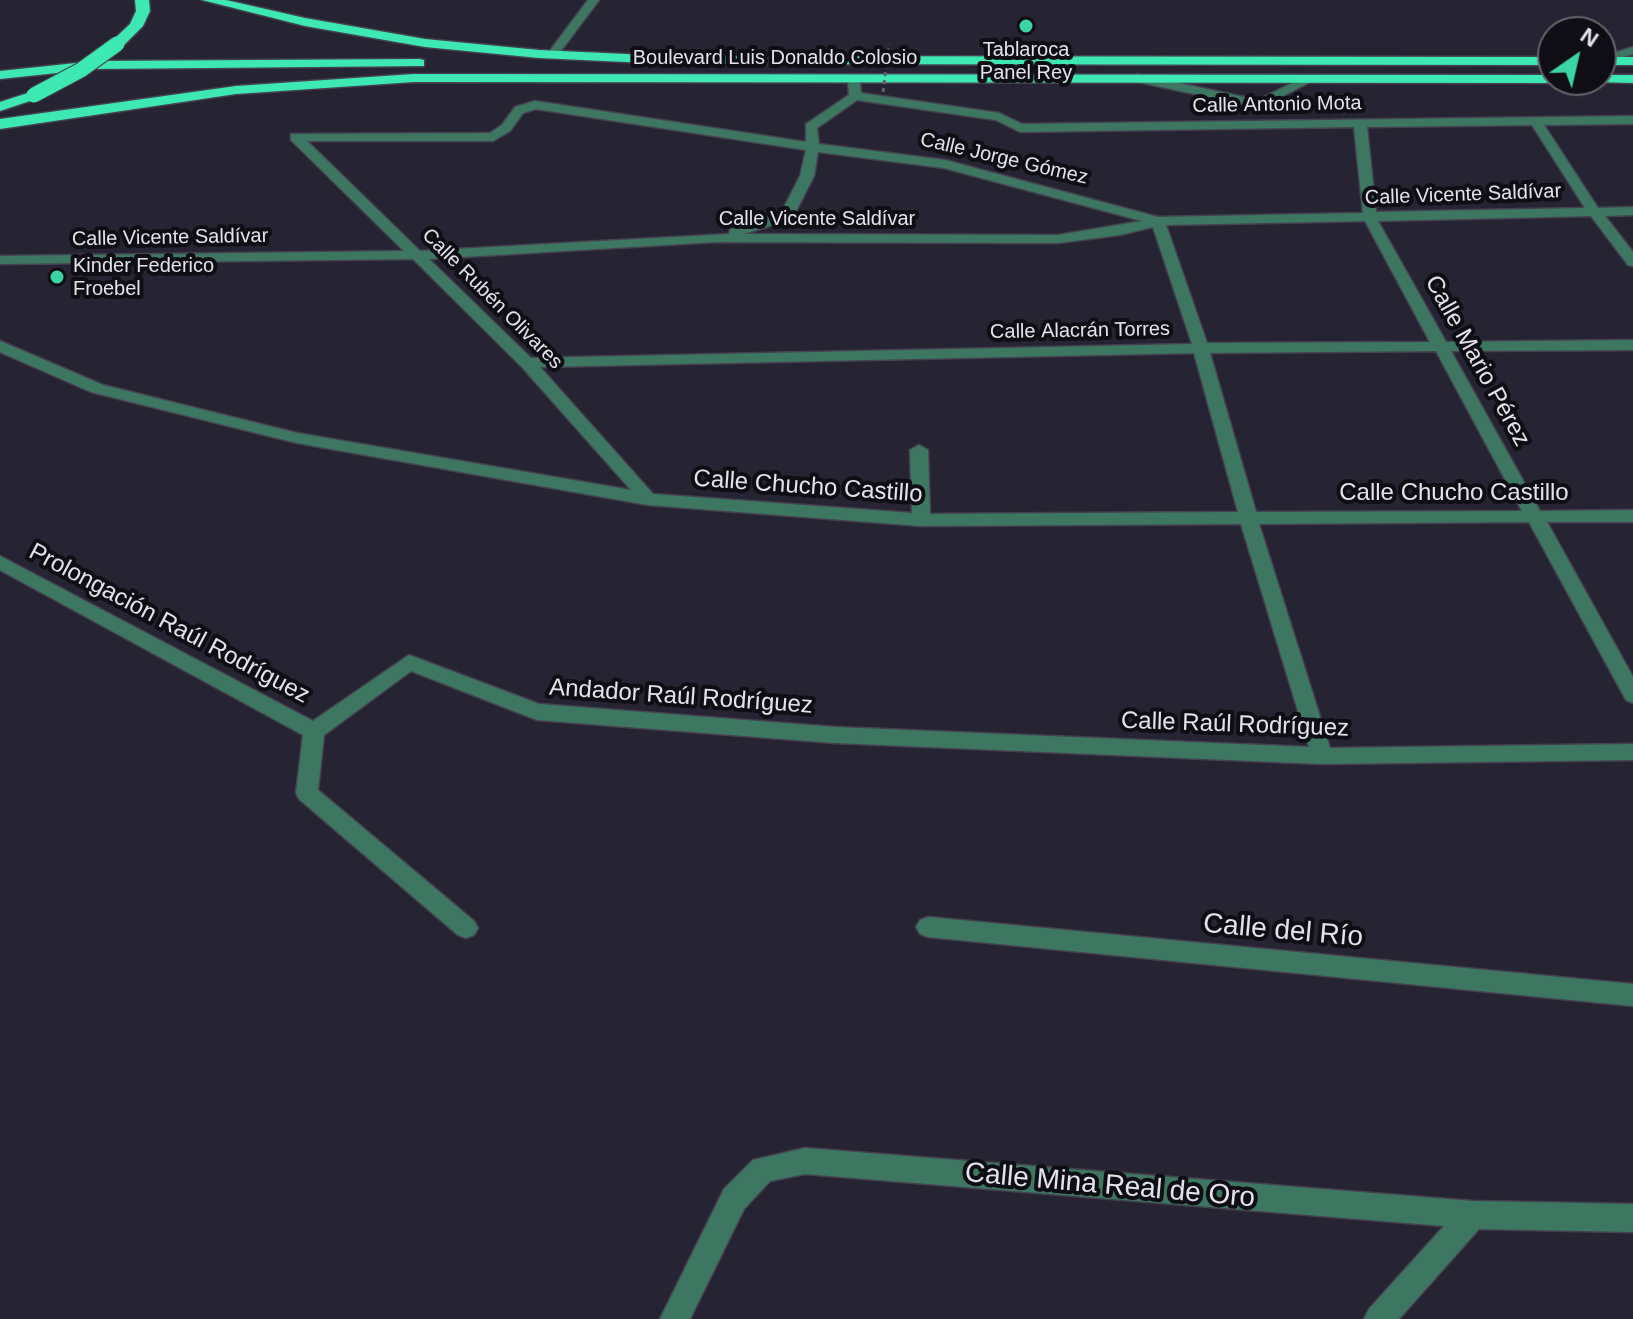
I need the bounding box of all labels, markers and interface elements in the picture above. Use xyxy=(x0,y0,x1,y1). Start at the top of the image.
north arrow xyxy=(1537,16,1617,96)
marker: Tablaroca Panel Rey xyxy=(1017,17,1035,35)
text: N xyxy=(1576,23,1603,52)
place label: Tablaroca Panel Rey xyxy=(980,38,1072,85)
street label: Boulevard Luis Donaldo Colosio xyxy=(633,46,917,70)
street label: Calle Antonio Mota xyxy=(1192,92,1362,118)
street label: Calle Jorge Gómez xyxy=(918,128,1090,190)
street label: Calle Vicente Saldívar xyxy=(1364,180,1562,210)
street label: Calle Vicente Saldívar xyxy=(719,207,915,231)
street label: Calle Vicente Saldívar xyxy=(72,224,268,252)
street label: Calle Rubén Olivares xyxy=(417,224,567,374)
place label: Kinder Federico Froebel xyxy=(73,254,214,301)
marker: Kinder Federico Froebel xyxy=(48,268,66,286)
street label: Calle Mario Pérez xyxy=(1418,271,1536,451)
street label: Calle Alacrán Torres xyxy=(990,317,1170,345)
street label: Calle Chucho Castillo xyxy=(693,465,923,509)
street label: Calle Chucho Castillo xyxy=(1339,479,1569,507)
street label: Prolongación Raúl Rodríguez xyxy=(24,538,314,710)
street label: Andador Raúl Rodríguez xyxy=(548,673,814,721)
street label: Calle Raúl Rodríguez xyxy=(1121,707,1349,743)
street label: Calle del Río xyxy=(1202,907,1364,955)
street label: Calle Mina Real de Oro xyxy=(964,1157,1256,1215)

